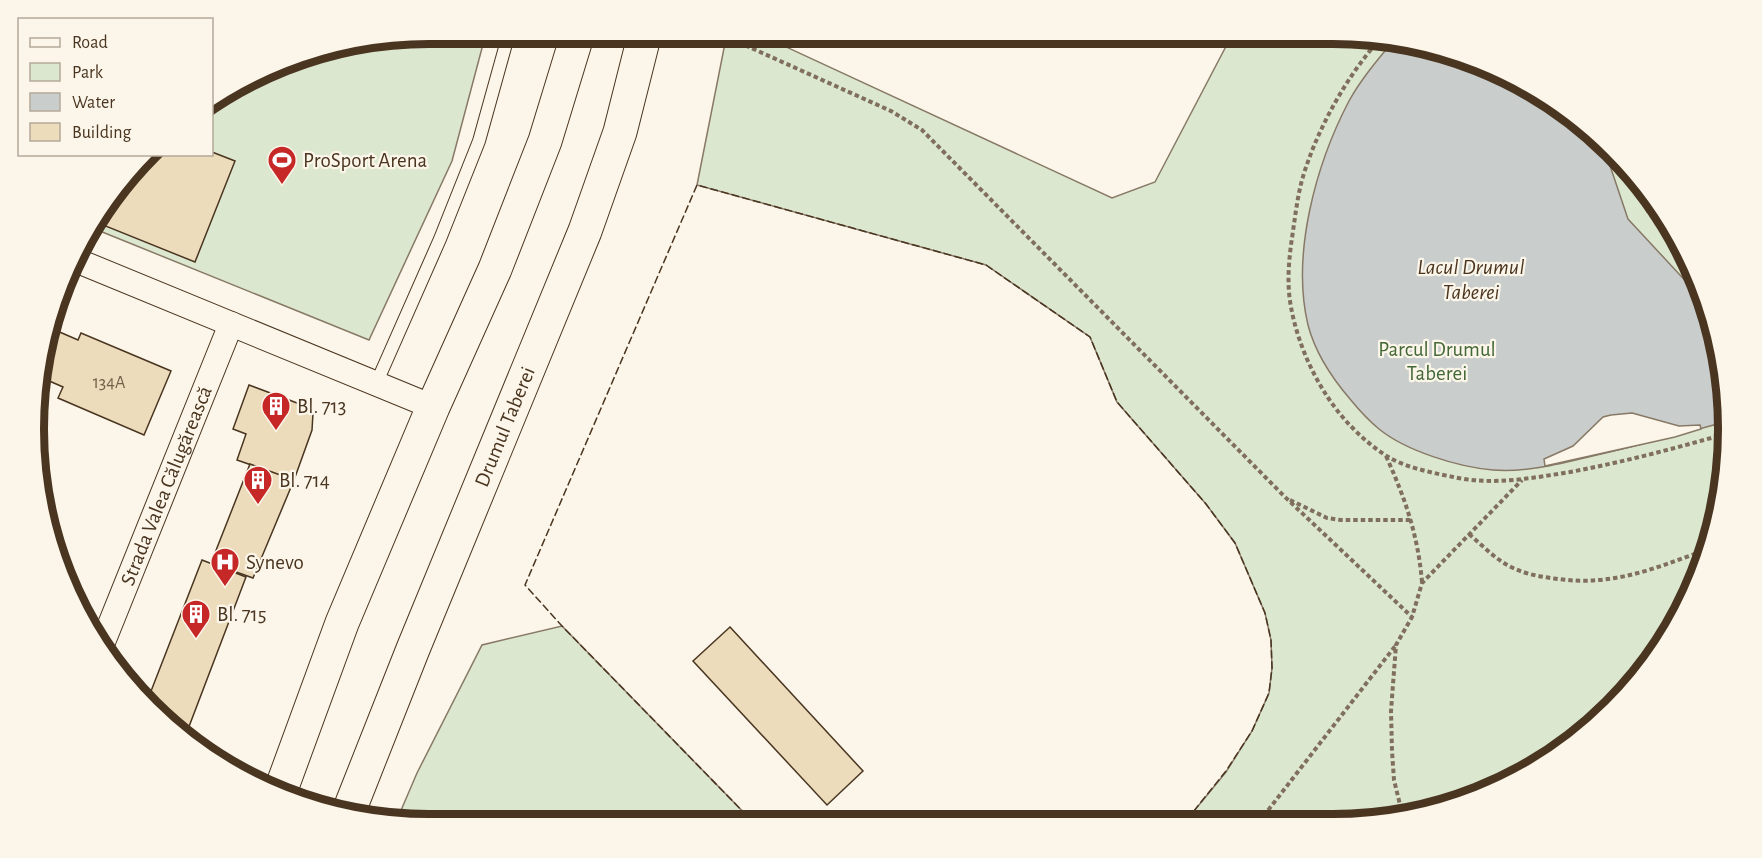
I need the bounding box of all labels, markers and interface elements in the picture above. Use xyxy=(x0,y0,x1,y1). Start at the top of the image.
legend xyxy=(18,18,213,156)
text: Road xyxy=(72,34,108,52)
text: Park xyxy=(72,64,104,82)
text: Water xyxy=(72,94,115,112)
text: Building xyxy=(72,124,132,142)
sports icon: ProSport Arena xyxy=(266,144,298,186)
place label: ProSport Arena xyxy=(303,150,428,171)
water label: Lacul Drumul Taberei xyxy=(1417,256,1525,303)
park label: Parcul Drumul Taberei xyxy=(1378,339,1496,384)
street label: Drumul Taberei xyxy=(471,364,539,490)
house number: 134A xyxy=(93,374,126,392)
street label: Strada Valea Călugărească xyxy=(117,383,216,588)
building icon: Bl. 713 xyxy=(260,390,292,432)
place label: Bl. 713 xyxy=(297,396,346,417)
building icon: Bl. 714 xyxy=(242,464,274,506)
place label: Bl. 714 xyxy=(279,470,330,491)
hospital icon: Synevo xyxy=(209,546,241,588)
place label: Synevo xyxy=(246,552,304,573)
building icon: Bl. 715 xyxy=(180,598,212,640)
place label: Bl. 715 xyxy=(217,604,267,625)

